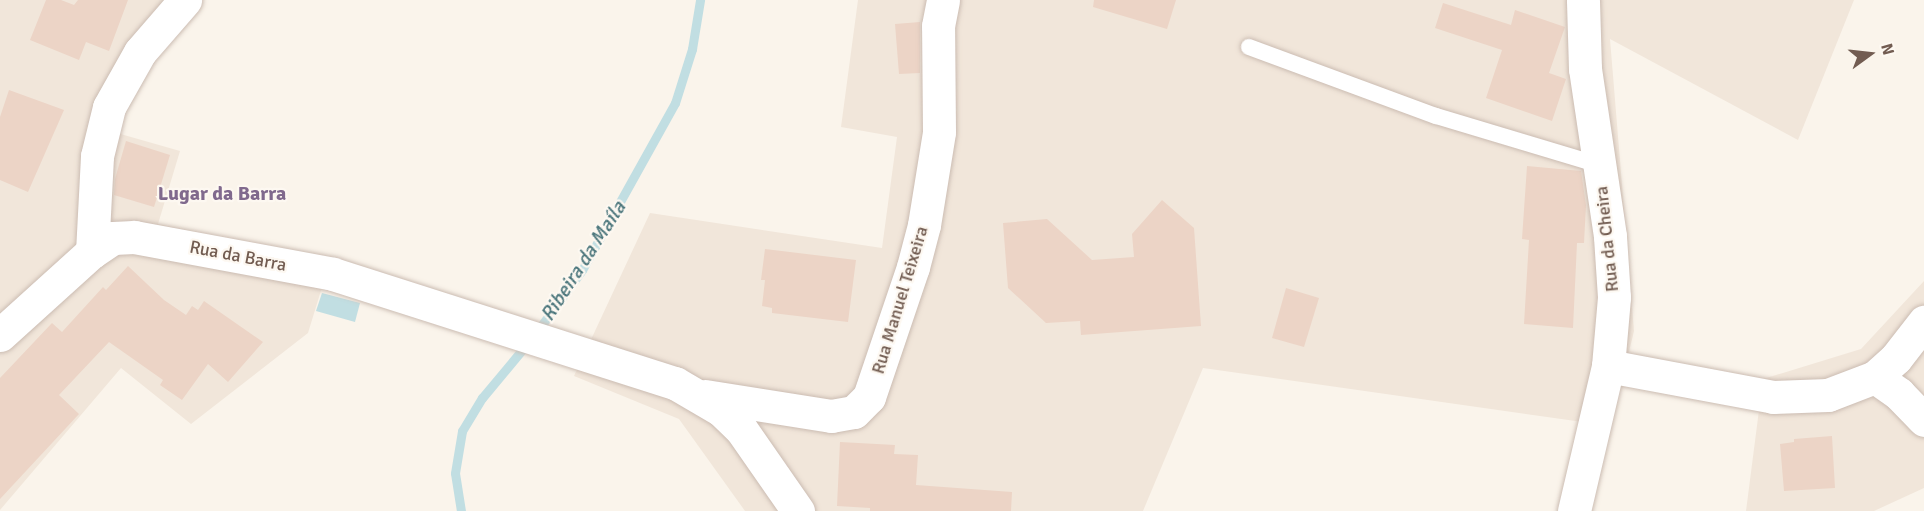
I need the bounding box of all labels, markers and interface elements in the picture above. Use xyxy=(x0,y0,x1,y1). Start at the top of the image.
north arrow xyxy=(1840,24,1900,84)
text: N xyxy=(1876,41,1898,57)
district label: Lugar da Barra xyxy=(158,181,286,205)
street label: Rua da Cheira xyxy=(1591,185,1623,293)
water label: Ribeira da Maíla xyxy=(535,197,631,325)
street label: Rua Manuel Teixeira xyxy=(867,223,933,377)
street label: Rua da Barra xyxy=(188,236,288,276)

